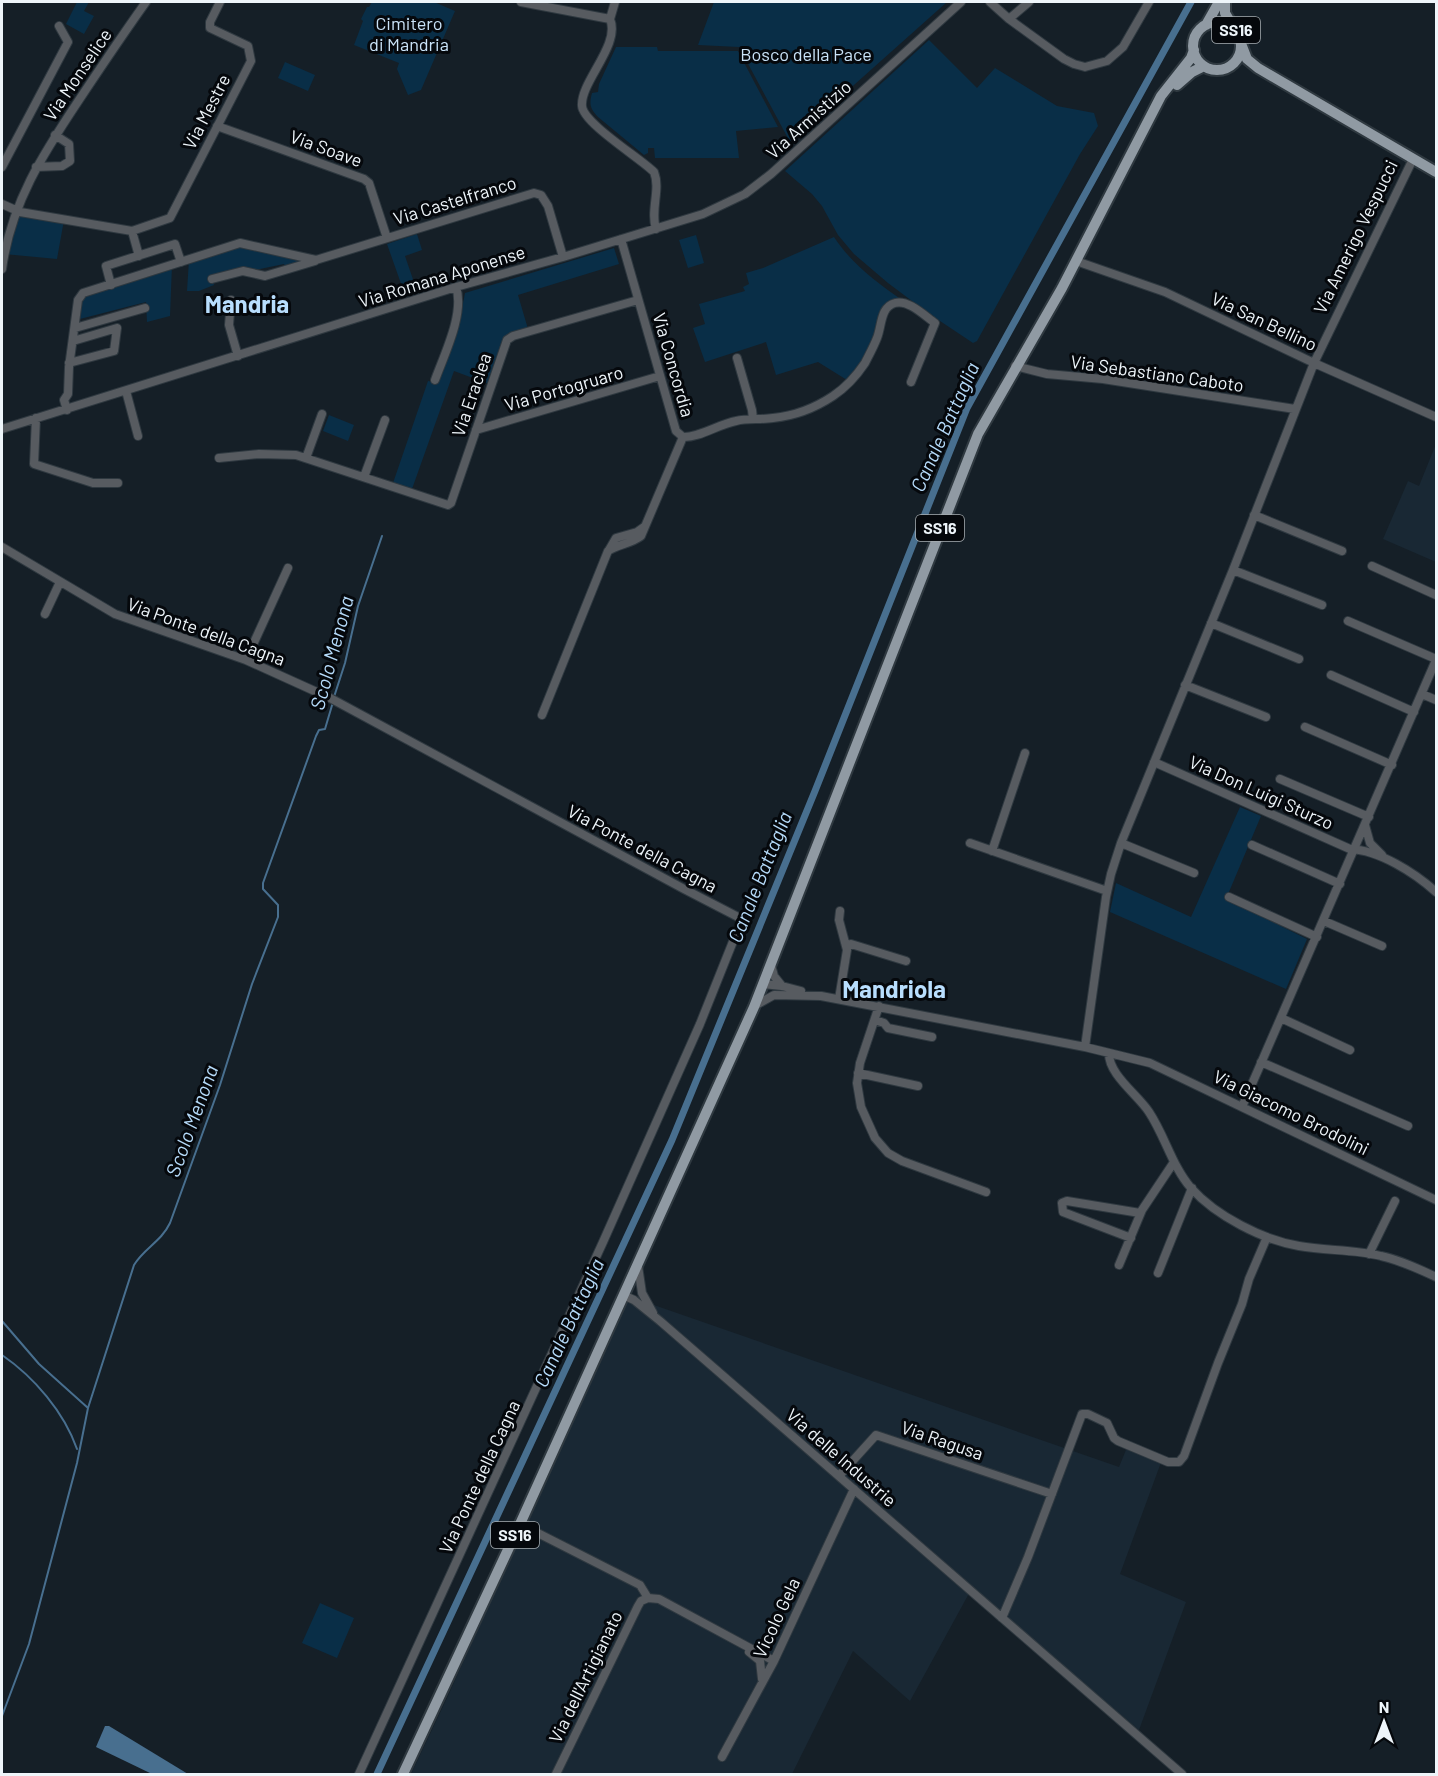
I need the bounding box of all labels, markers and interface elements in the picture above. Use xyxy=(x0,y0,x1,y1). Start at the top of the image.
park label: Cimitero di Mandria xyxy=(369,12,449,55)
road number: SS16 xyxy=(1212,17,1260,43)
street label: Via Monselice xyxy=(38,24,116,125)
park label: Bosco della Pace xyxy=(740,43,872,65)
street label: Via Mestre xyxy=(178,70,234,153)
street label: Via Armistizio xyxy=(761,75,856,163)
street label: Via Soave xyxy=(287,125,365,171)
street label: Via Amerigo Vespucci xyxy=(1308,156,1402,317)
street label: Via Castelfranco xyxy=(391,171,519,229)
street label: Via Romana Aponense xyxy=(356,240,528,312)
street label: Via San Bellino xyxy=(1208,287,1321,355)
district label: Mandria xyxy=(205,289,289,318)
street label: Via Concordia xyxy=(649,310,699,419)
street label: Via Eraclea xyxy=(447,350,496,439)
street label: Via Sebastiano Caboto xyxy=(1069,350,1245,396)
water label: Canale Battaglia xyxy=(905,358,983,495)
street label: Via Portogruaro xyxy=(502,361,626,415)
road number: SS16 xyxy=(916,515,964,541)
street label: Via Ponte della Cagna xyxy=(124,592,288,670)
water label: Scolo Menona xyxy=(304,593,358,712)
street label: Via Don Luigi Sturzo xyxy=(1186,750,1337,834)
street label: Via Ponte della Cagna xyxy=(564,799,721,897)
water label: Canale Battaglia xyxy=(722,808,796,946)
district label: Mandriola xyxy=(842,974,946,1003)
water label: Scolo Menona xyxy=(160,1062,222,1180)
street label: Via Giacomo Brodolini xyxy=(1210,1065,1373,1159)
water label: Canale Battaglia xyxy=(528,1254,608,1391)
street label: Via Ponte della Cagna xyxy=(434,1397,524,1557)
street label: Via delle Industrie xyxy=(782,1404,901,1511)
street label: Via Ragusa xyxy=(898,1416,986,1464)
road number: SS16 xyxy=(491,1522,539,1548)
street label: Vicolo Gela xyxy=(748,1574,804,1661)
street label: Via dell'Artigianato xyxy=(544,1607,627,1746)
north arrow xyxy=(1354,1692,1414,1752)
text: N xyxy=(1379,1697,1389,1716)

